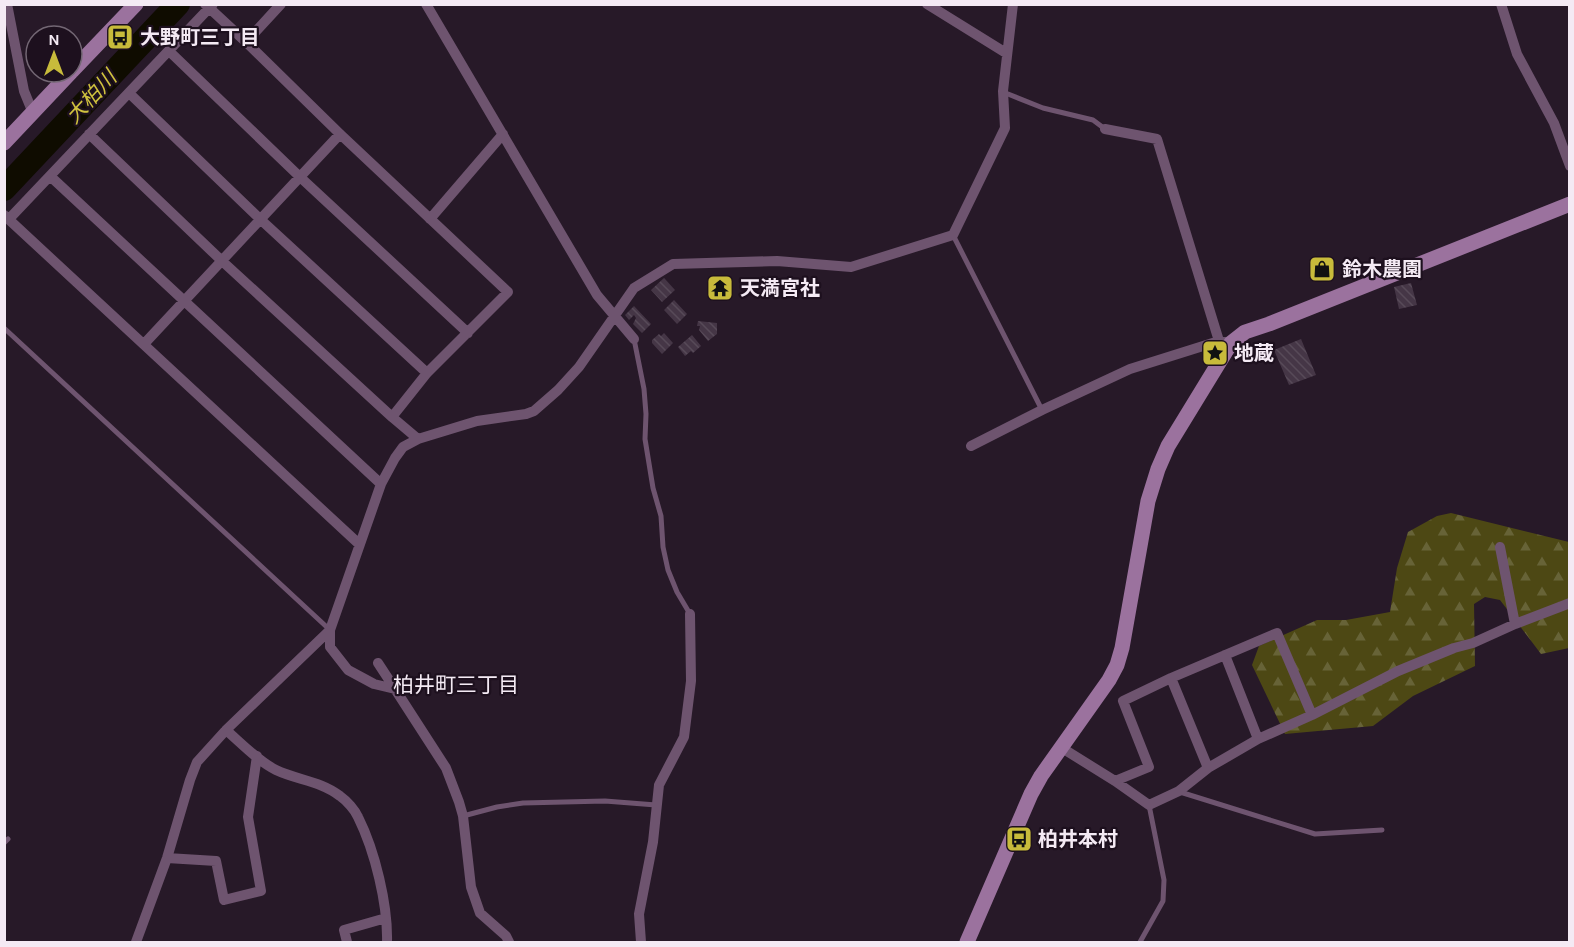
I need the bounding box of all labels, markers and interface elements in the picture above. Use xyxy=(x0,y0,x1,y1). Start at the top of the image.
bus stop icon: 大野町三丁目 xyxy=(105,22,135,52)
north arrow xyxy=(24,24,84,84)
place label: 大野町三丁目 xyxy=(140,26,260,49)
text: N xyxy=(48,30,60,49)
water label: 大柏川 xyxy=(61,64,123,128)
shop icon: 鈴木農園 xyxy=(1307,254,1337,284)
place label: 鈴木農園 xyxy=(1342,258,1422,281)
temple icon: 天満宮社 xyxy=(705,273,735,303)
place label: 天満宮社 xyxy=(740,277,820,300)
place icon: 地蔵 xyxy=(1200,338,1230,368)
place label: 地蔵 xyxy=(1234,342,1274,365)
district label: 柏井町三丁目 xyxy=(393,673,519,697)
bus stop icon: 柏井本村 xyxy=(1004,824,1034,854)
place label: 柏井本村 xyxy=(1038,828,1118,851)

